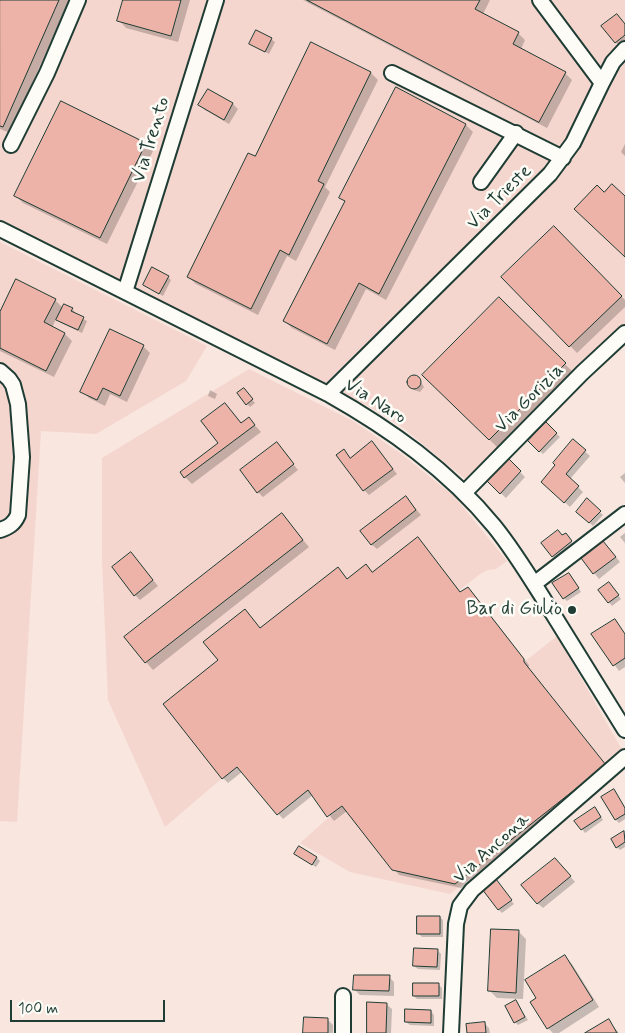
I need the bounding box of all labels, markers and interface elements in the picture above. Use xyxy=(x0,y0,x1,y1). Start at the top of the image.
street label: Via Trento xyxy=(128,95,176,185)
street label: Via Trieste xyxy=(463,161,537,235)
street label: Via Gorizia xyxy=(491,360,569,438)
street label: Via Naro xyxy=(340,374,410,430)
place label: Bar di Giulio xyxy=(466,599,562,621)
marker: Bar di Giulio xyxy=(566,604,578,616)
street label: Via Ancona xyxy=(449,809,535,889)
scale bar xyxy=(12,990,168,1022)
text: 100 m xyxy=(18,999,58,1019)

